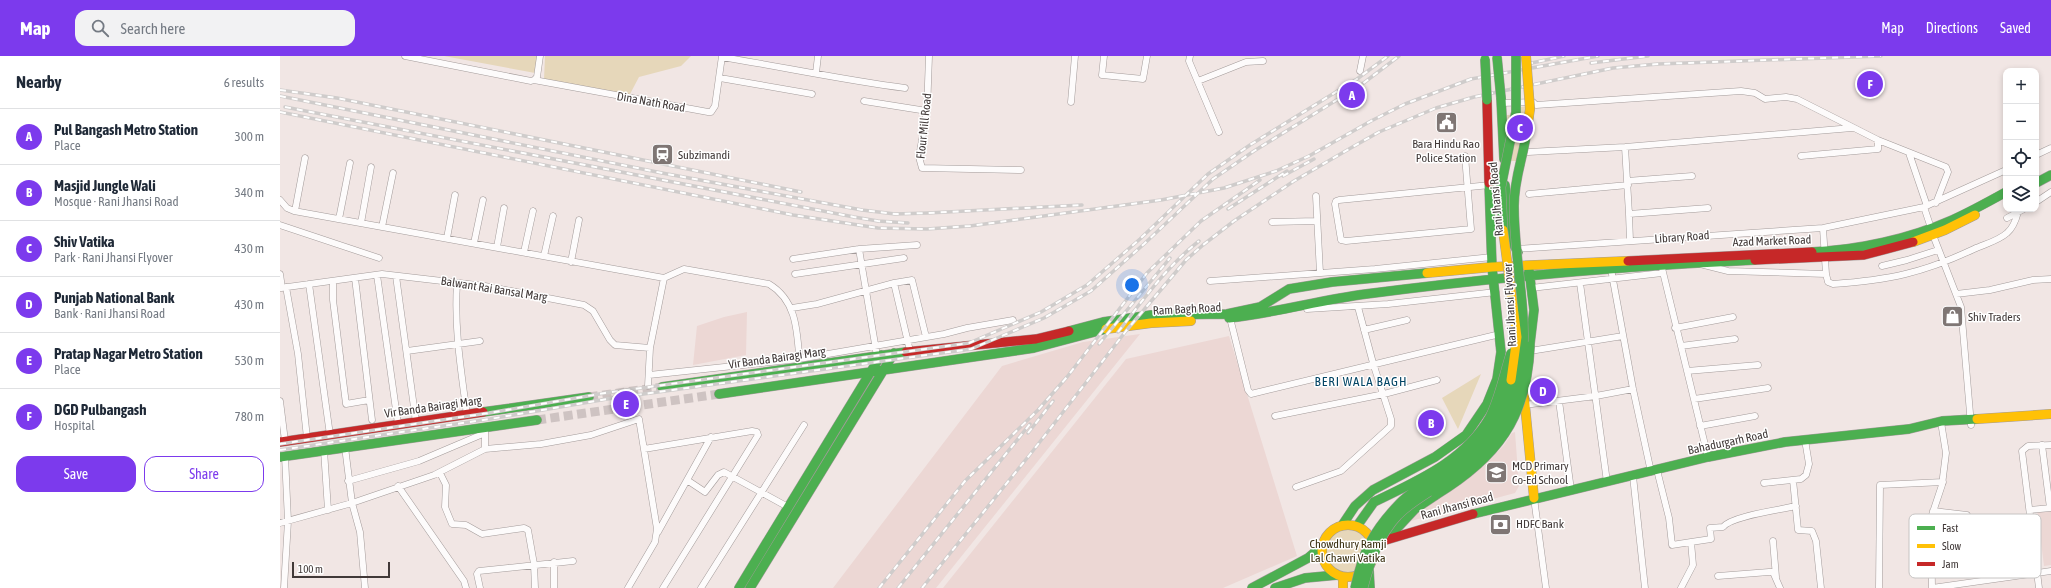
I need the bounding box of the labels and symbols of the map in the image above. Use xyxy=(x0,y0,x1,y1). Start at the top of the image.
pin: F xyxy=(1857,69,1883,99)
pin: A xyxy=(1339,80,1365,110)
street label: Dina Nath Road xyxy=(616,89,686,115)
street label: Flour Mill Road xyxy=(914,92,934,160)
public building icon: Bara Hindu Rao Police Station xyxy=(1433,110,1459,136)
pin: C xyxy=(1507,113,1533,143)
place label: Bara Hindu Rao Police Station xyxy=(1412,137,1480,165)
station icon: Subzimandi xyxy=(649,142,675,168)
place label: Subzimandi xyxy=(678,148,730,162)
street label: Rani Jhansi Road xyxy=(1486,161,1506,237)
street label: Library Road xyxy=(1654,228,1710,246)
street label: Azad Market Road xyxy=(1732,233,1812,249)
street label: Rani Jhansi Flyover xyxy=(1501,262,1519,347)
street label: Balwant Rai Bansal Marg xyxy=(440,274,549,304)
your location xyxy=(1122,275,1142,295)
street label: Ram Bagh Road xyxy=(1152,300,1222,318)
shop icon: Shiv Traders xyxy=(1940,304,1966,330)
place label: Shiv Traders xyxy=(1968,310,2021,324)
street label: Vir Banda Bairagi Marg xyxy=(727,344,827,372)
district label: BERI WALA BAGH xyxy=(1315,374,1408,389)
pin: D xyxy=(1530,376,1556,406)
pin: E xyxy=(613,389,639,419)
street label: Vir Banda Bairagi Marg xyxy=(383,393,483,421)
pin: B xyxy=(1418,408,1444,438)
street label: Bahadurgarh Road xyxy=(1687,427,1769,457)
place label: MCD Primary Co-Ed School xyxy=(1512,459,1569,487)
school or university icon: MCD Primary Co-Ed School xyxy=(1484,460,1510,486)
street label: Rani Jhansi Road xyxy=(1419,490,1495,522)
bank icon: HDFC Bank xyxy=(1488,511,1514,537)
legend xyxy=(1909,514,2041,578)
place label: HDFC Bank xyxy=(1516,517,1565,531)
text: Fast xyxy=(1942,522,1958,534)
park label: Chowdhury Ramji Lal Chawri Vatika xyxy=(1310,537,1386,565)
text: Slow xyxy=(1942,540,1961,552)
text: Jam xyxy=(1942,558,1959,570)
scale bar xyxy=(292,560,390,579)

